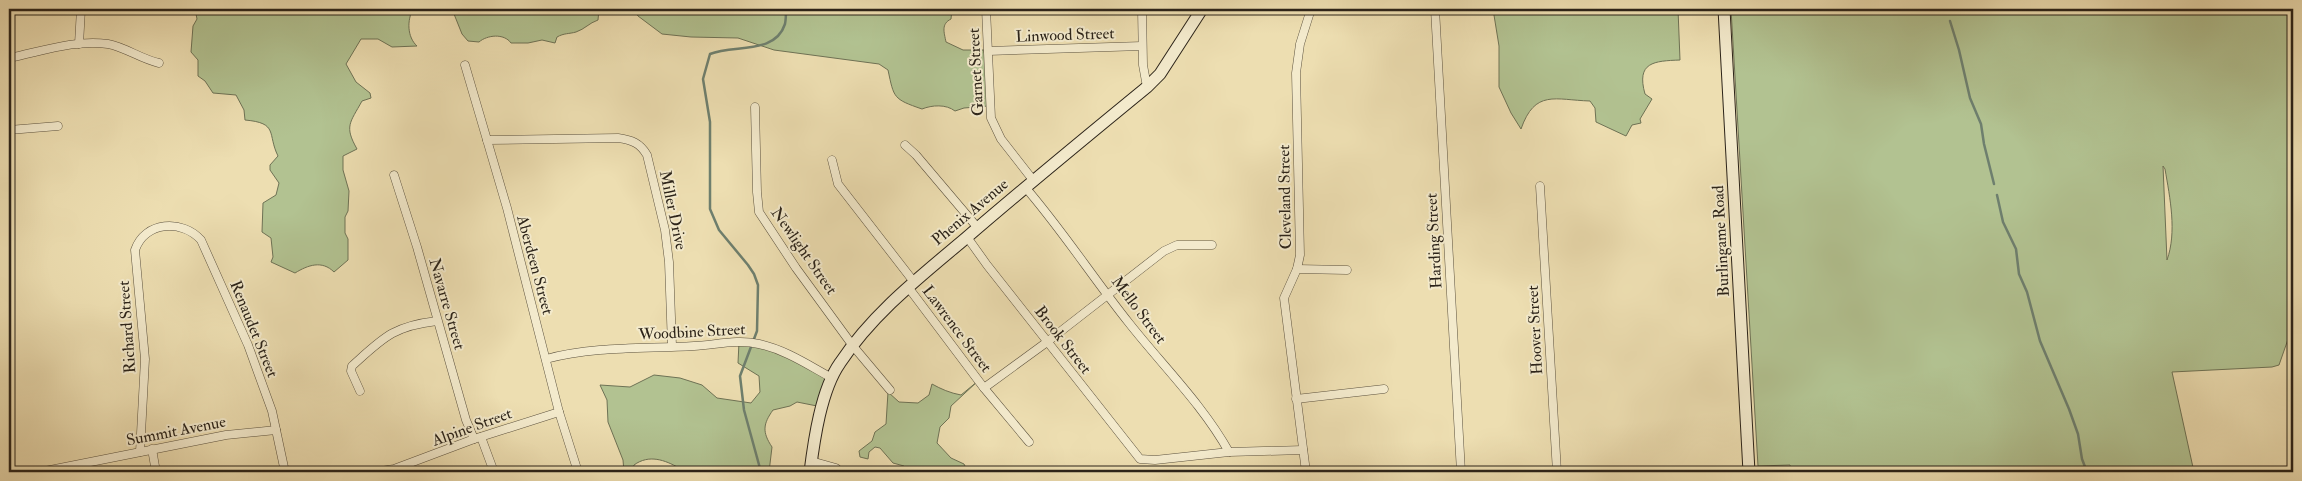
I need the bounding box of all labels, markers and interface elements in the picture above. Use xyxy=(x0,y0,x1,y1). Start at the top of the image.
street label: Linwood Street xyxy=(1015,23,1115,47)
street label: Garnet Street xyxy=(964,28,988,116)
street label: Cleveland Street xyxy=(1274,145,1296,249)
street label: Miller Drive xyxy=(655,169,691,252)
street label: Phenix Avenue xyxy=(928,174,1013,250)
street label: Burlingame Road xyxy=(1708,185,1734,297)
street label: Harding Street xyxy=(1422,193,1446,289)
street label: Newlight Street xyxy=(767,203,841,299)
street label: Aberdeen Street xyxy=(512,212,558,317)
street label: Navarre Street xyxy=(424,256,470,352)
street label: Mello Street xyxy=(1107,272,1171,348)
street label: Renaudet Street xyxy=(225,278,283,380)
street label: Richard Street xyxy=(114,280,140,374)
street label: Lawrence Street xyxy=(918,282,996,376)
street label: Hoover Street xyxy=(1523,285,1547,375)
street label: Brook Street xyxy=(1030,302,1096,378)
street label: Woodbine Street xyxy=(637,319,746,345)
street label: Alpine Street xyxy=(428,403,515,452)
street label: Summit Avenue xyxy=(125,411,228,450)

